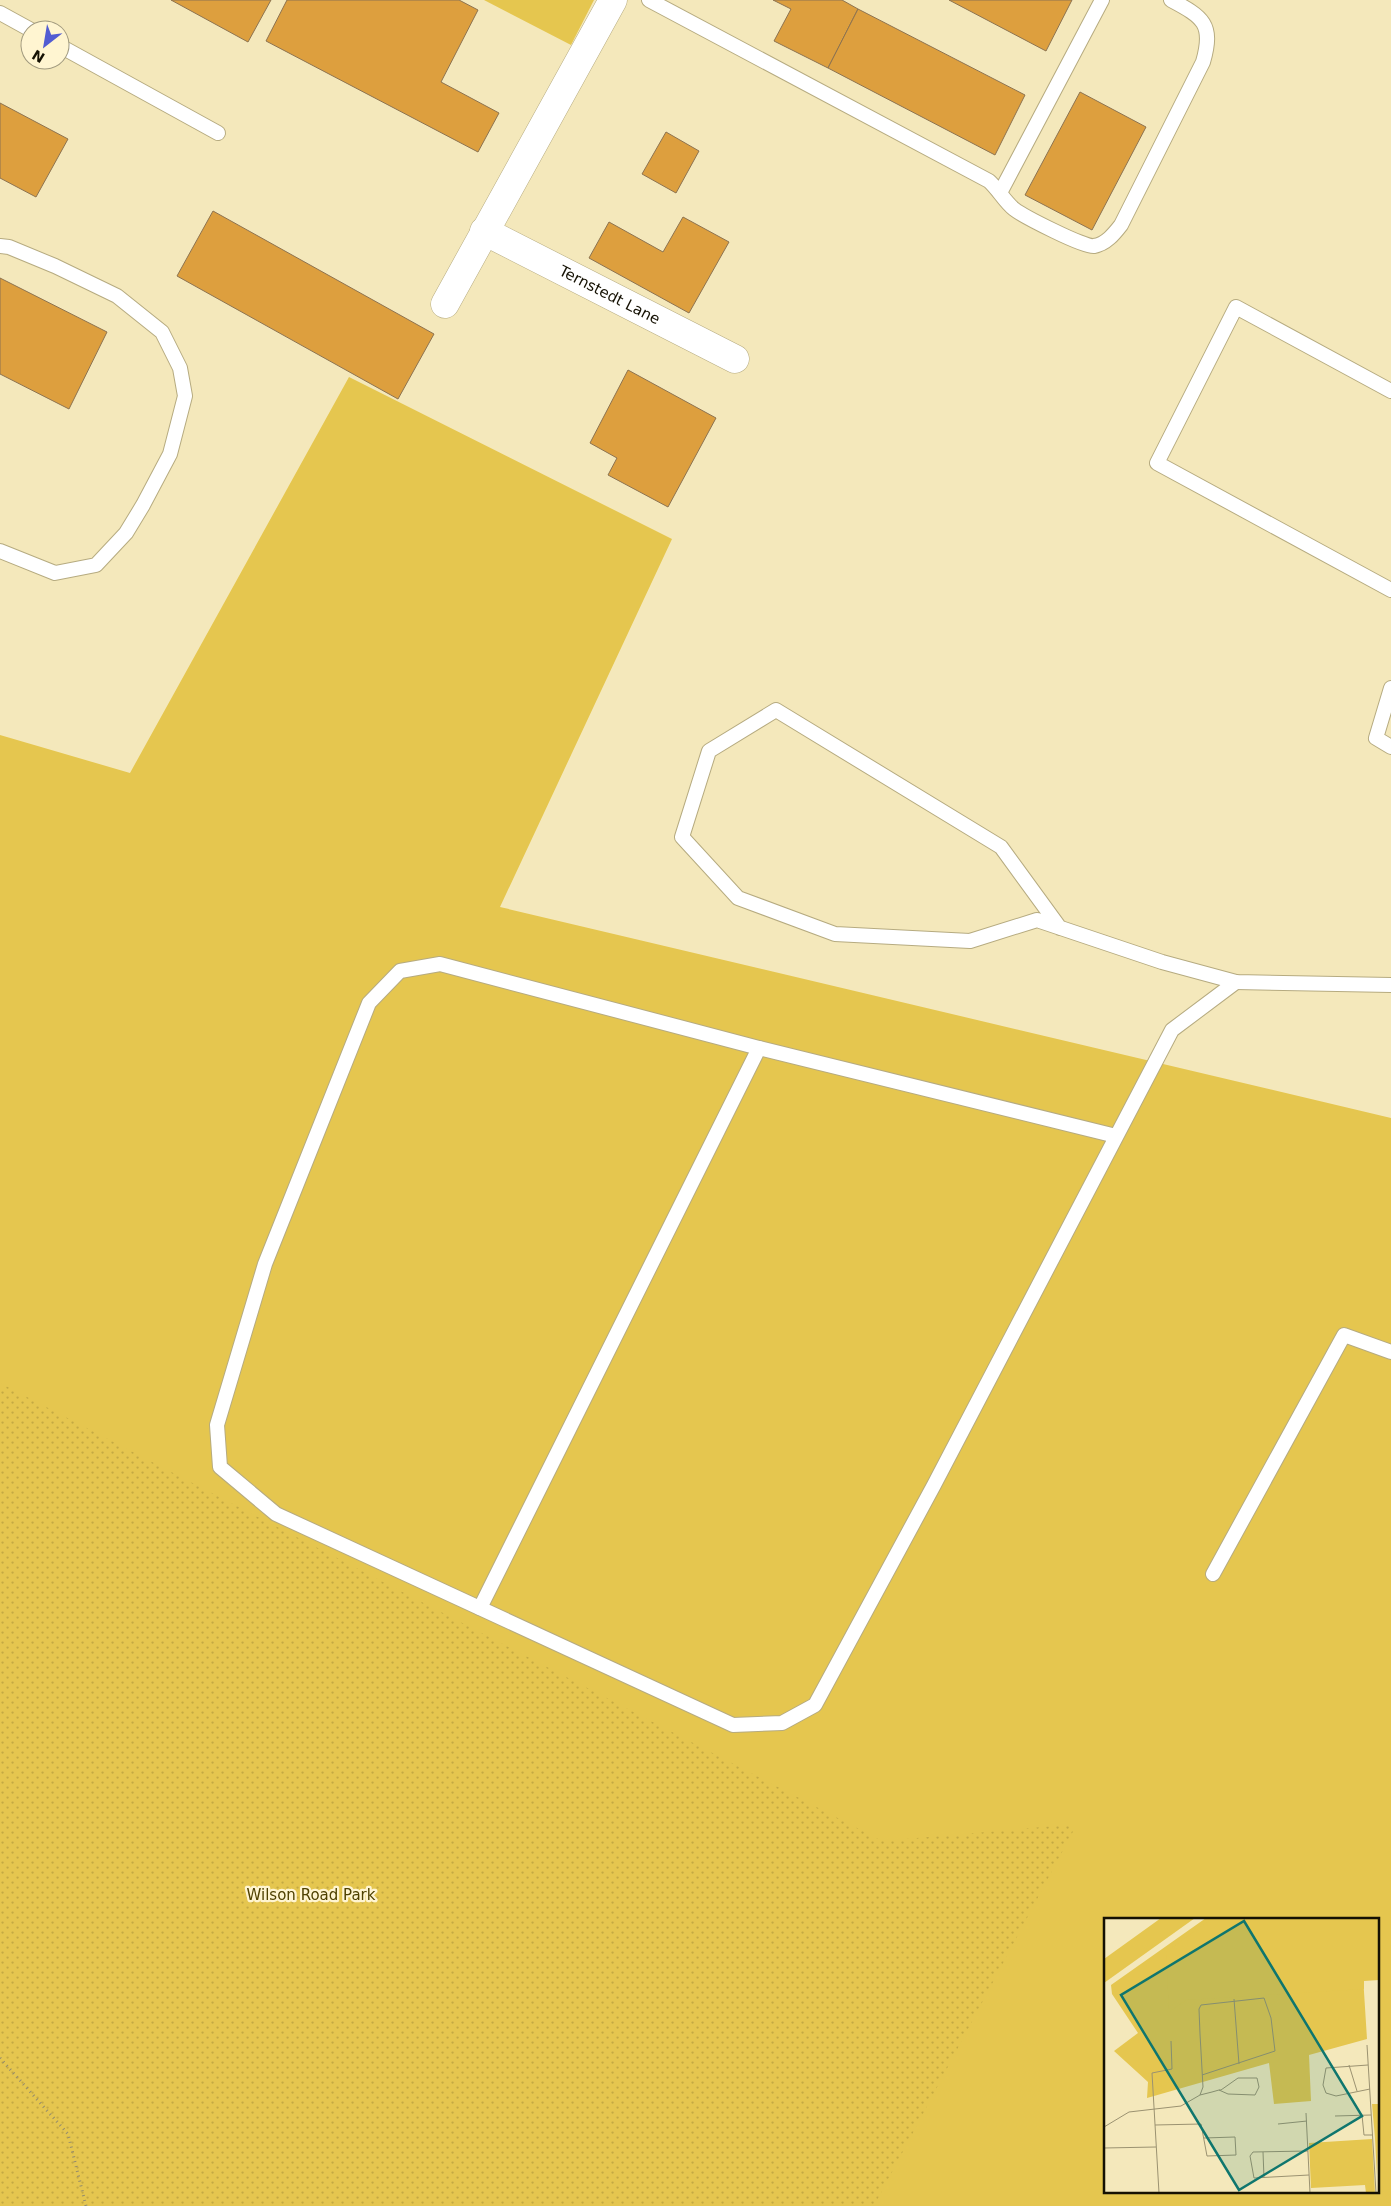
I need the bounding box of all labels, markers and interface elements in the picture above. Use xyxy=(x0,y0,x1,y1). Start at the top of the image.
north arrow xyxy=(20,20,70,70)
text: N xyxy=(29,46,47,66)
street label: Ternstedt Lane xyxy=(555,261,663,328)
park label: Wilson Road Park xyxy=(247,1886,376,1904)
inset map xyxy=(1104,1918,1378,2194)

